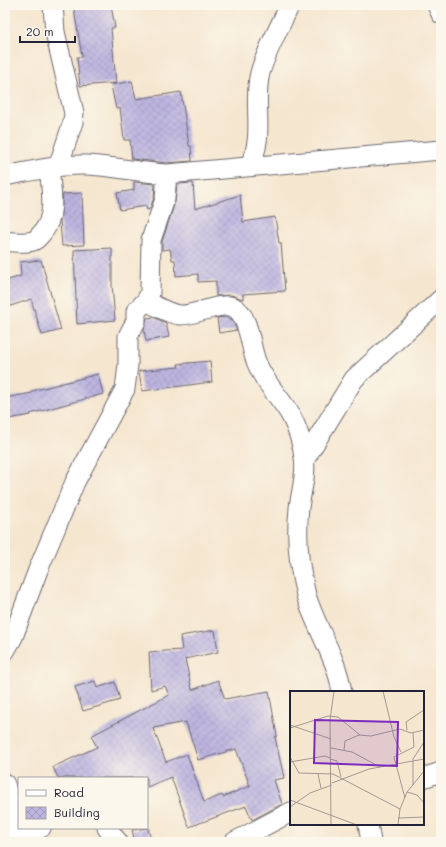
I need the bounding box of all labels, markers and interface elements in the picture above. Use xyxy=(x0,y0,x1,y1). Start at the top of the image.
scale bar xyxy=(20,18,75,44)
text: 20 m xyxy=(26,23,54,39)
inset map xyxy=(290,691,424,825)
legend xyxy=(18,777,148,829)
text: Road xyxy=(54,784,84,800)
text: Building xyxy=(54,804,100,820)

